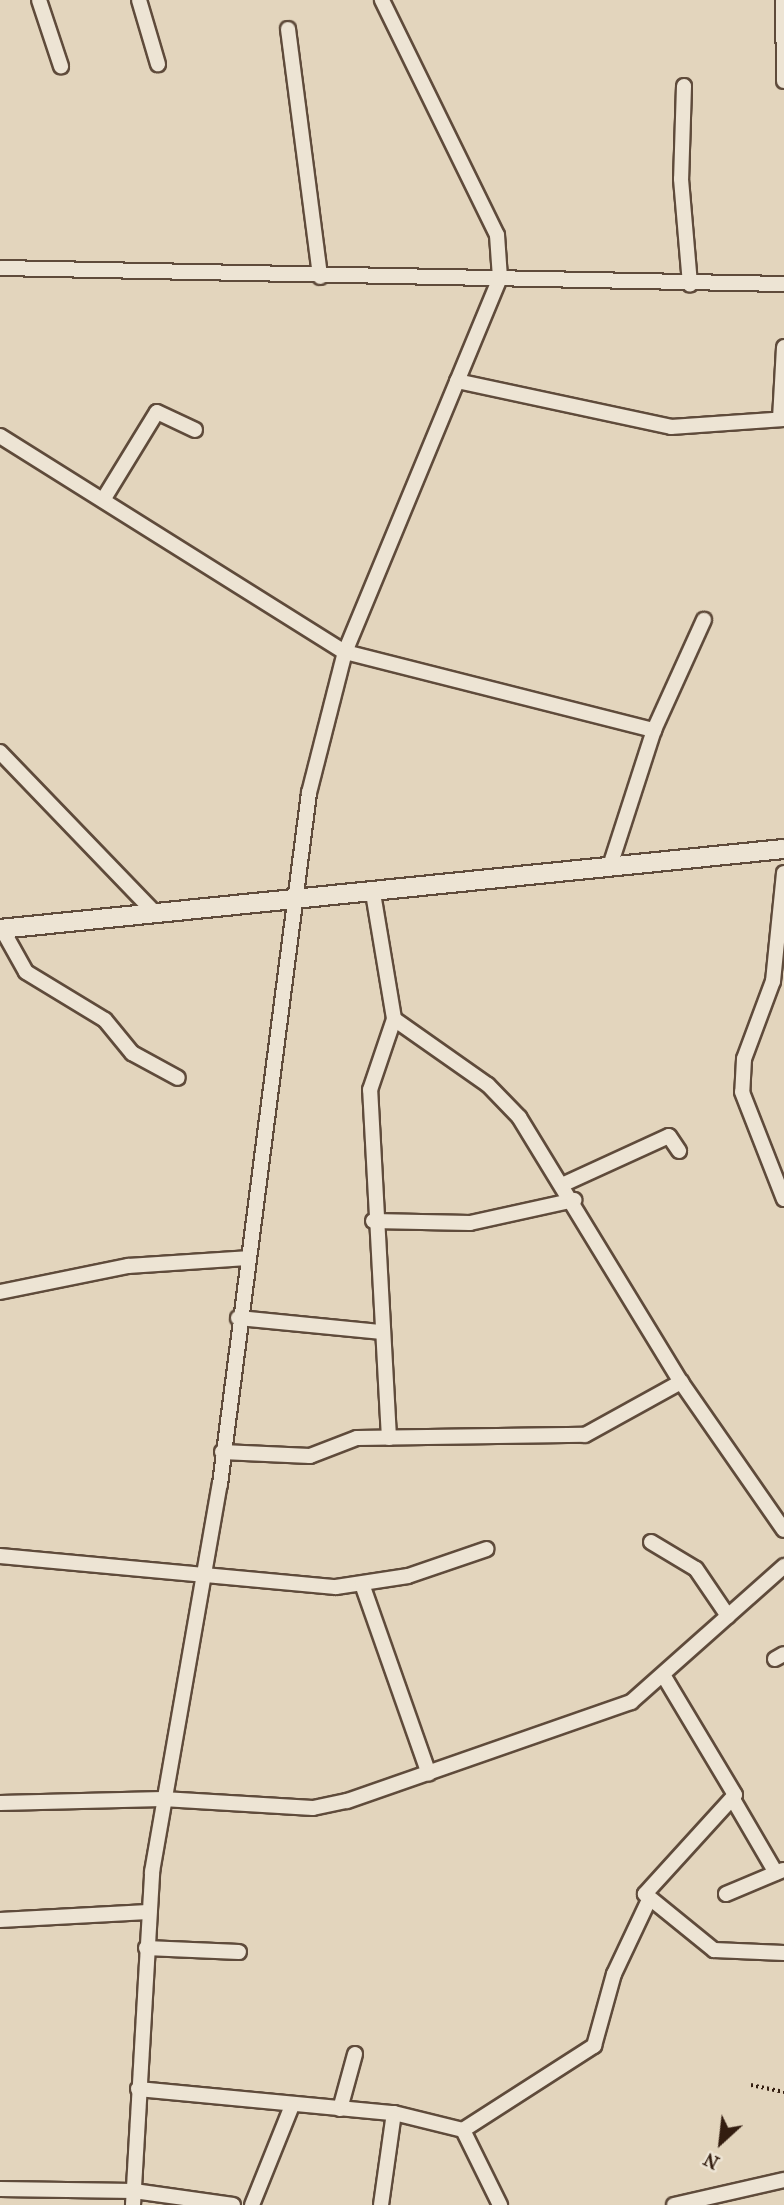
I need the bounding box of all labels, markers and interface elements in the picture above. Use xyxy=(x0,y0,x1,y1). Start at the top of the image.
north arrow xyxy=(686,2107,756,2177)
text: N xyxy=(700,2148,723,2174)

